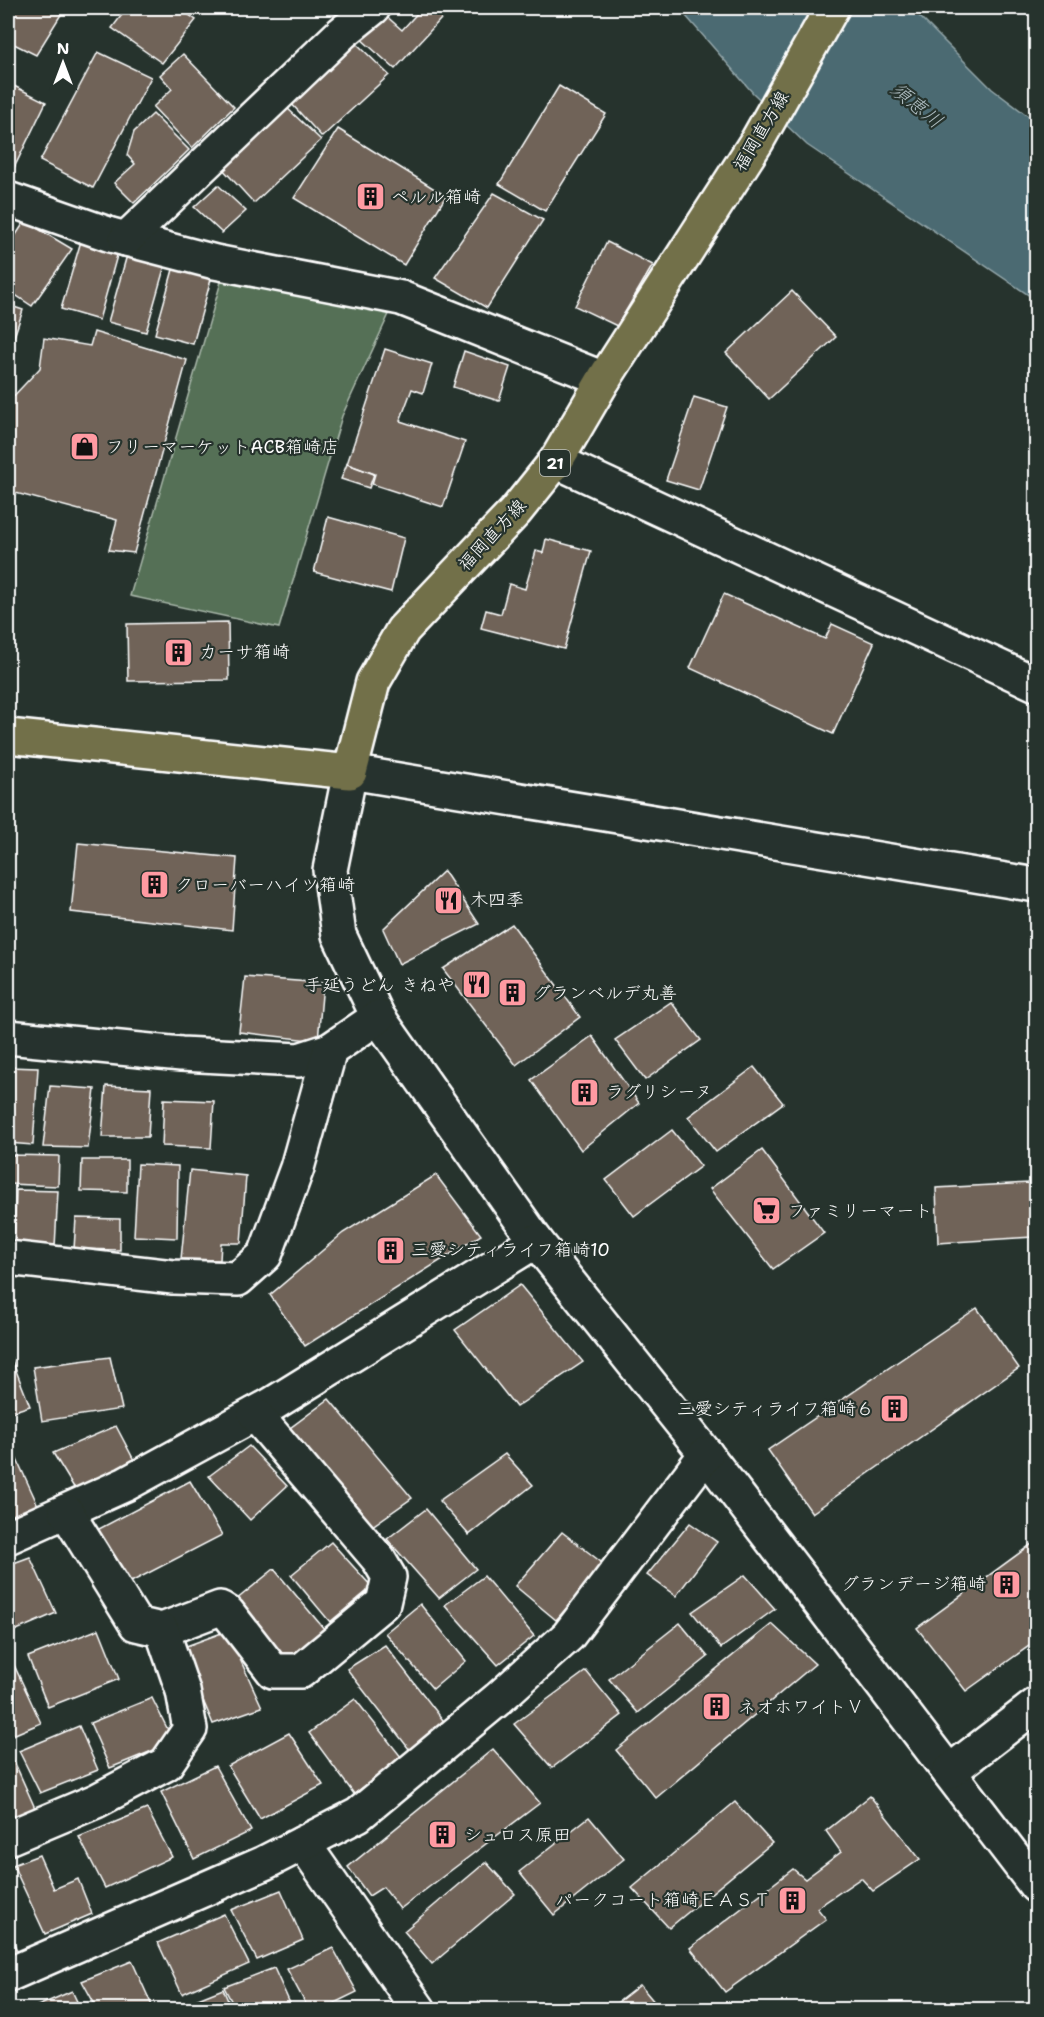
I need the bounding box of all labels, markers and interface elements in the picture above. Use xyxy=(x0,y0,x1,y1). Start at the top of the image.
north arrow xyxy=(33,33,93,93)
text: N xyxy=(57,38,69,59)
water label: 須恵川 xyxy=(886,76,948,134)
street label: 福岡直方線 xyxy=(728,86,794,176)
building icon: ペルル箱崎 xyxy=(354,181,386,213)
place label: ペルル箱崎 xyxy=(391,185,481,209)
shop icon: フリーマーケットACB箱崎店 xyxy=(69,431,101,463)
place label: フリーマーケットACB箱崎店 xyxy=(106,435,339,459)
road number: 21 xyxy=(540,450,570,476)
street label: 福岡直方線 xyxy=(453,494,531,576)
building icon: カーサ箱崎 xyxy=(162,636,194,668)
place label: カーサ箱崎 xyxy=(199,640,290,664)
building icon: クローバーハイツ箱崎 xyxy=(138,869,170,901)
place label: クローバーハイツ箱崎 xyxy=(175,873,355,897)
restaurant icon: 木四季 xyxy=(433,884,465,916)
place label: 木四季 xyxy=(470,888,524,912)
restaurant icon: 手延うどん きねや xyxy=(460,969,492,1001)
place label: 手延うどん きねや xyxy=(305,973,455,997)
building icon: グランベルデ丸善 xyxy=(496,977,528,1009)
place label: グランベルデ丸善 xyxy=(533,981,677,1005)
building icon: ラグリシーヌ xyxy=(569,1076,601,1108)
place label: ラグリシーヌ xyxy=(606,1080,713,1104)
supermarket icon: ファミリーマート xyxy=(751,1195,783,1227)
place label: ファミリーマート xyxy=(788,1199,932,1223)
building icon: 三愛シティライフ箱崎10 xyxy=(374,1234,406,1266)
place label: 三愛シティライフ箱崎10 xyxy=(411,1238,610,1262)
building icon: 三愛シティライフ箱崎６ xyxy=(879,1393,911,1425)
place label: 三愛シティライフ箱崎６ xyxy=(677,1397,874,1421)
building icon: グランデージ箱崎 xyxy=(991,1568,1023,1600)
place label: グランデージ箱崎 xyxy=(841,1572,986,1596)
building icon: ネオホワイトⅤ xyxy=(701,1691,733,1723)
place label: ネオホワイトⅤ xyxy=(738,1695,864,1719)
building icon: シュロス原田 xyxy=(427,1819,459,1851)
place label: シュロス原田 xyxy=(464,1823,571,1847)
building icon: パークコート箱崎ＥＡＳＴ xyxy=(776,1884,808,1916)
place label: パークコート箱崎ＥＡＳＴ xyxy=(555,1888,771,1912)

